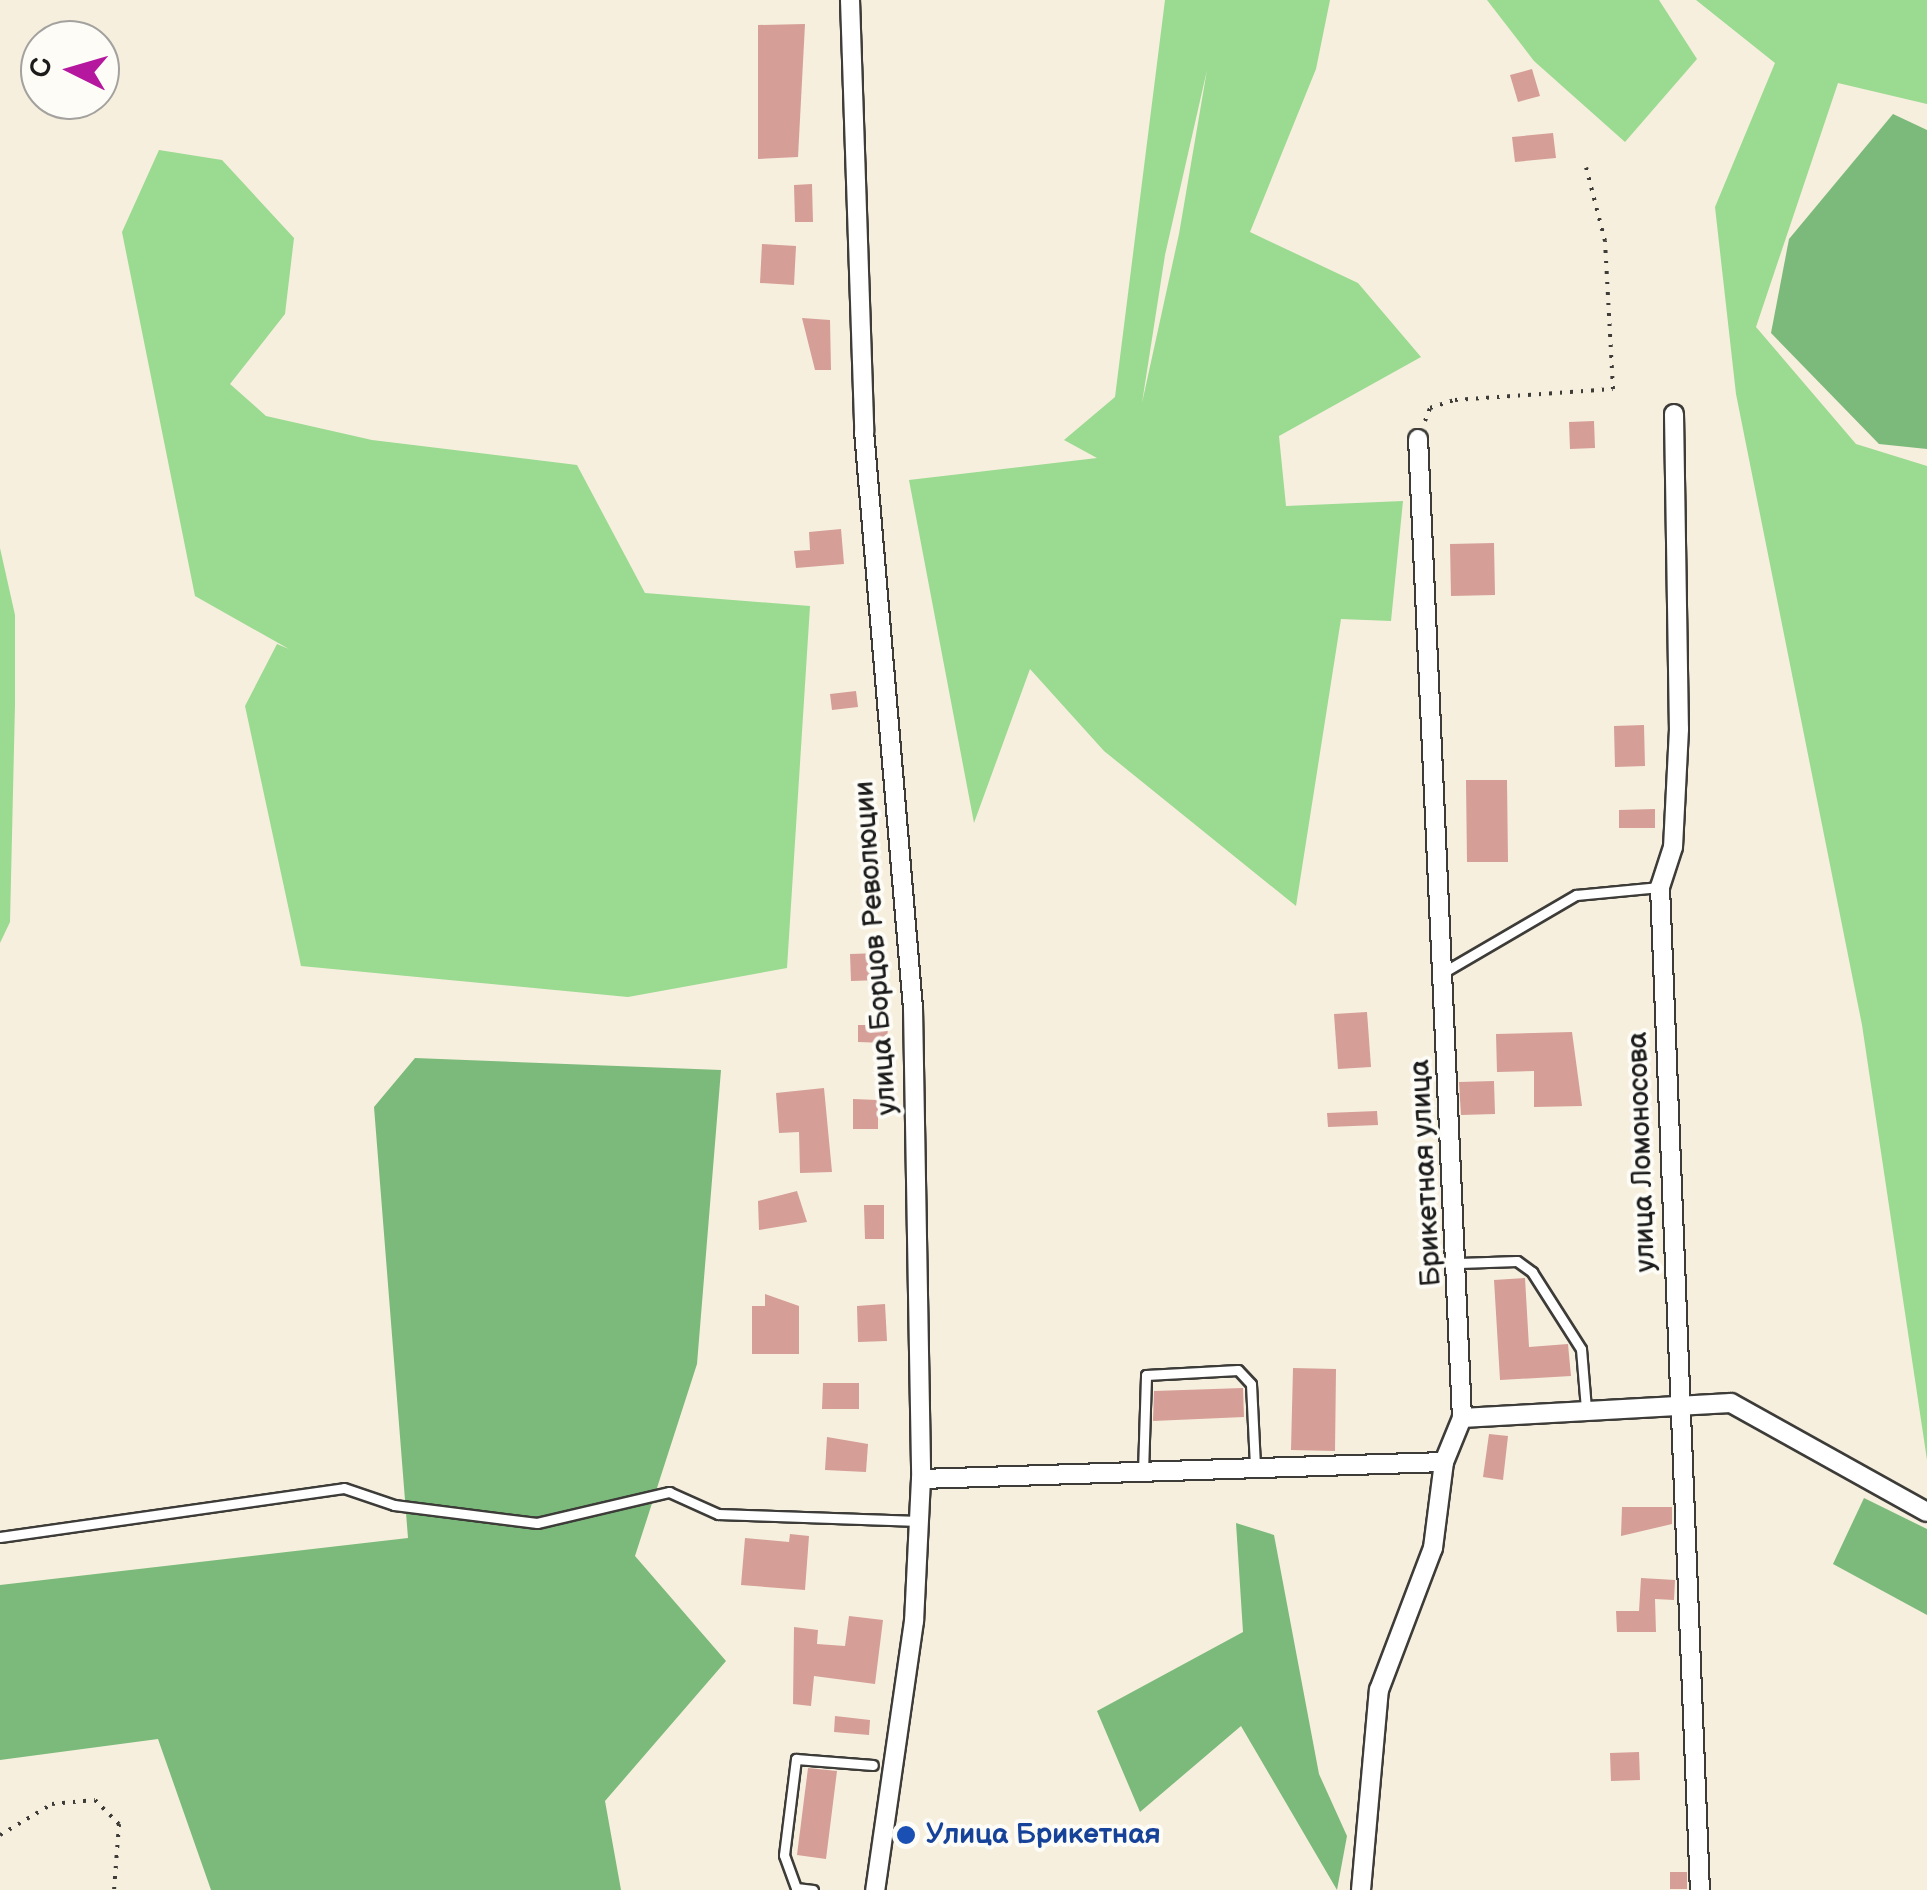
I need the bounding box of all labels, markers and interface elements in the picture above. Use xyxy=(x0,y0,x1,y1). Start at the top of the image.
north arrow xyxy=(20,20,120,120)
text: С xyxy=(24,56,59,79)
street label: улица Борцов Революции xyxy=(848,780,904,1116)
street label: улица Ломоносова xyxy=(1621,1031,1663,1273)
street label: Брикетная улица xyxy=(1403,1059,1449,1287)
place label: Улица Брикетная xyxy=(926,1818,1161,1852)
marker: Улица Брикетная xyxy=(895,1824,917,1846)

